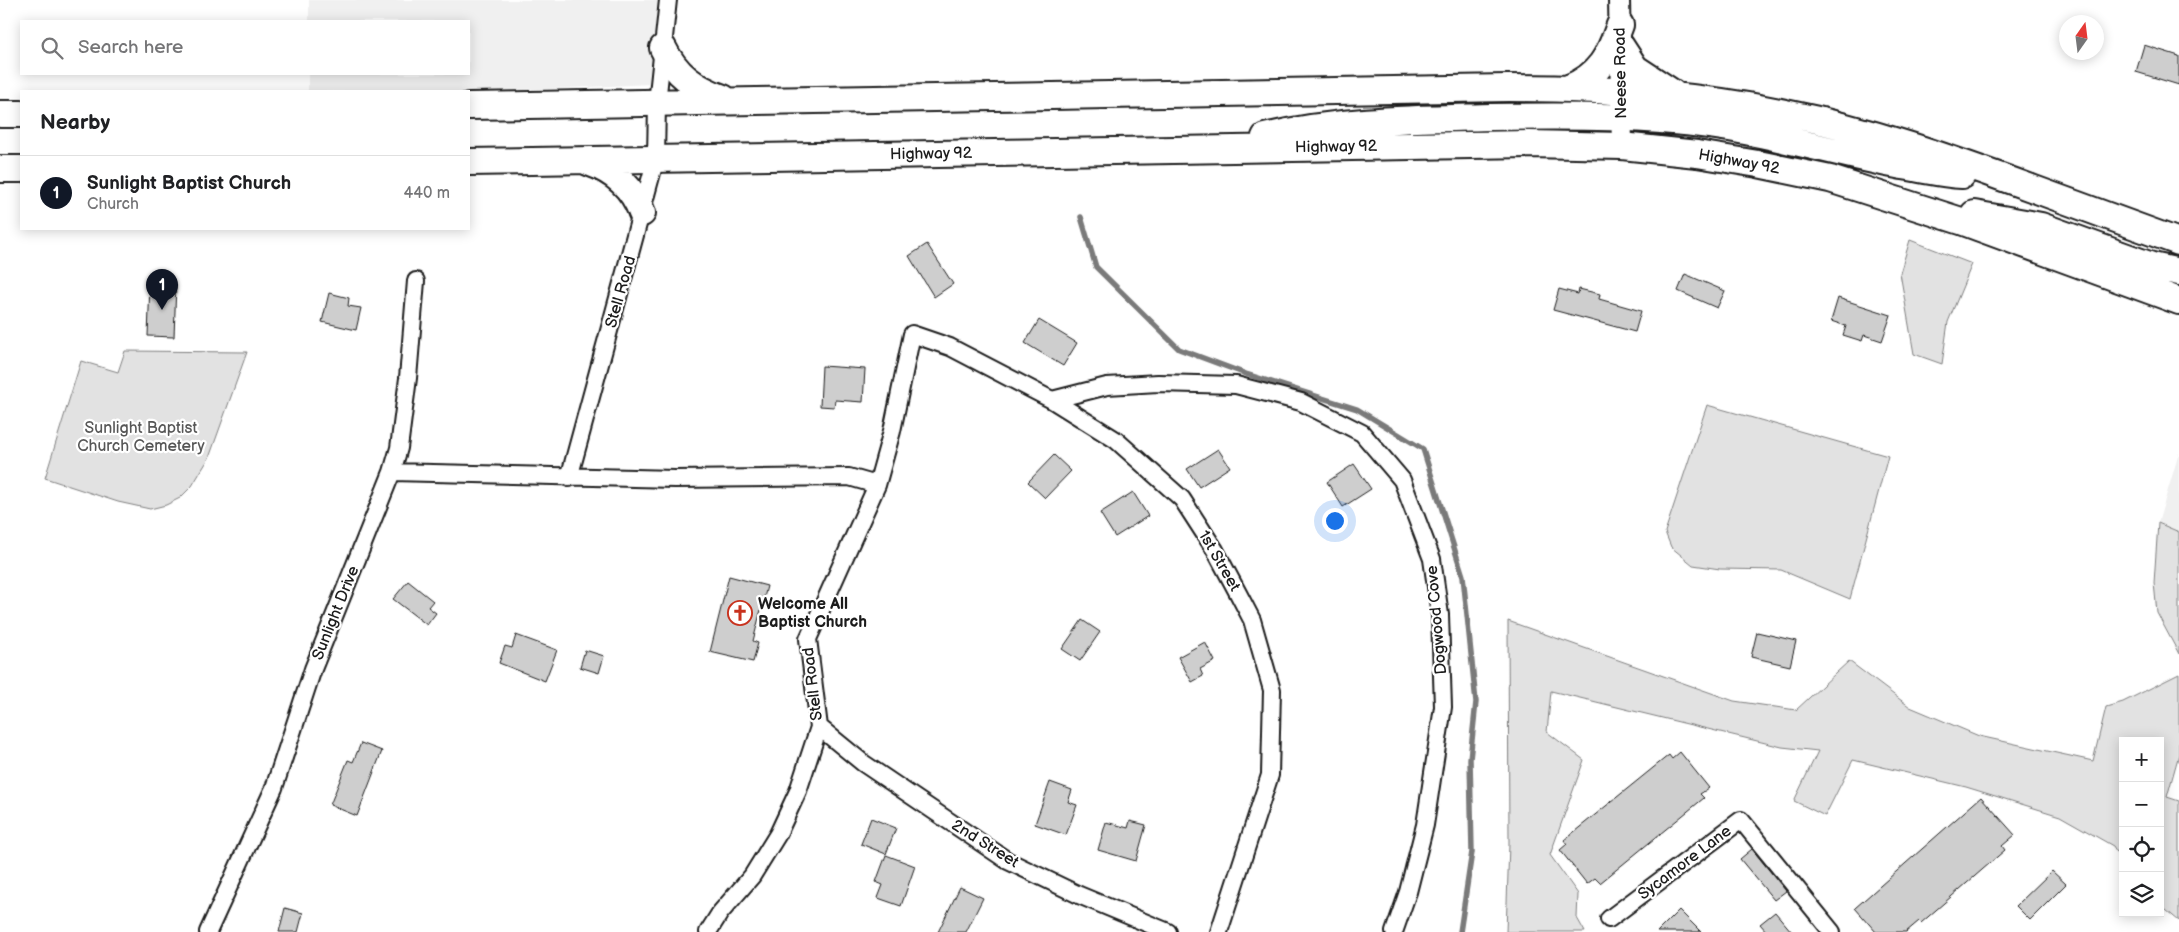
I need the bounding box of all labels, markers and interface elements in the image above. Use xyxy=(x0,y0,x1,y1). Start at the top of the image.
north arrow xyxy=(2059,15,2104,60)
search box xyxy=(20,20,470,75)
street label: Neese Road xyxy=(1611,27,1631,119)
icon: search xyxy=(38,34,66,62)
text: Search here xyxy=(78,36,183,59)
text: Nearby xyxy=(40,110,110,135)
street label: Highway 92 xyxy=(1295,137,1378,157)
street label: Highway 92 xyxy=(890,144,973,164)
street label: Highway 92 xyxy=(1697,146,1782,179)
text: Sunlight Baptist Church xyxy=(87,172,291,195)
text: 1 xyxy=(53,184,59,203)
text: 440 m xyxy=(404,184,450,203)
text: Church xyxy=(87,195,139,214)
street label: Stell Road xyxy=(602,254,640,330)
pin: 1 xyxy=(146,269,178,310)
park label: Sunlight Baptist Church Cemetery xyxy=(77,419,206,456)
your location xyxy=(1322,508,1348,534)
street label: 1st Street xyxy=(1194,527,1244,595)
street label: Sunlight Drive xyxy=(308,563,364,663)
street label: Dogwood Cove xyxy=(1423,564,1451,675)
place label: Welcome All Baptist Church xyxy=(758,595,867,632)
church icon: Welcome All Baptist Church xyxy=(727,600,753,626)
street label: Stell Road xyxy=(799,646,827,722)
map controls xyxy=(2119,737,2164,917)
button: + xyxy=(2119,737,2164,782)
button: − xyxy=(2119,782,2164,827)
street label: 2nd Street xyxy=(948,816,1022,872)
street label: Sycamore Lane xyxy=(1635,821,1736,904)
button: locate xyxy=(2119,827,2164,872)
button: layers xyxy=(2119,872,2164,917)

